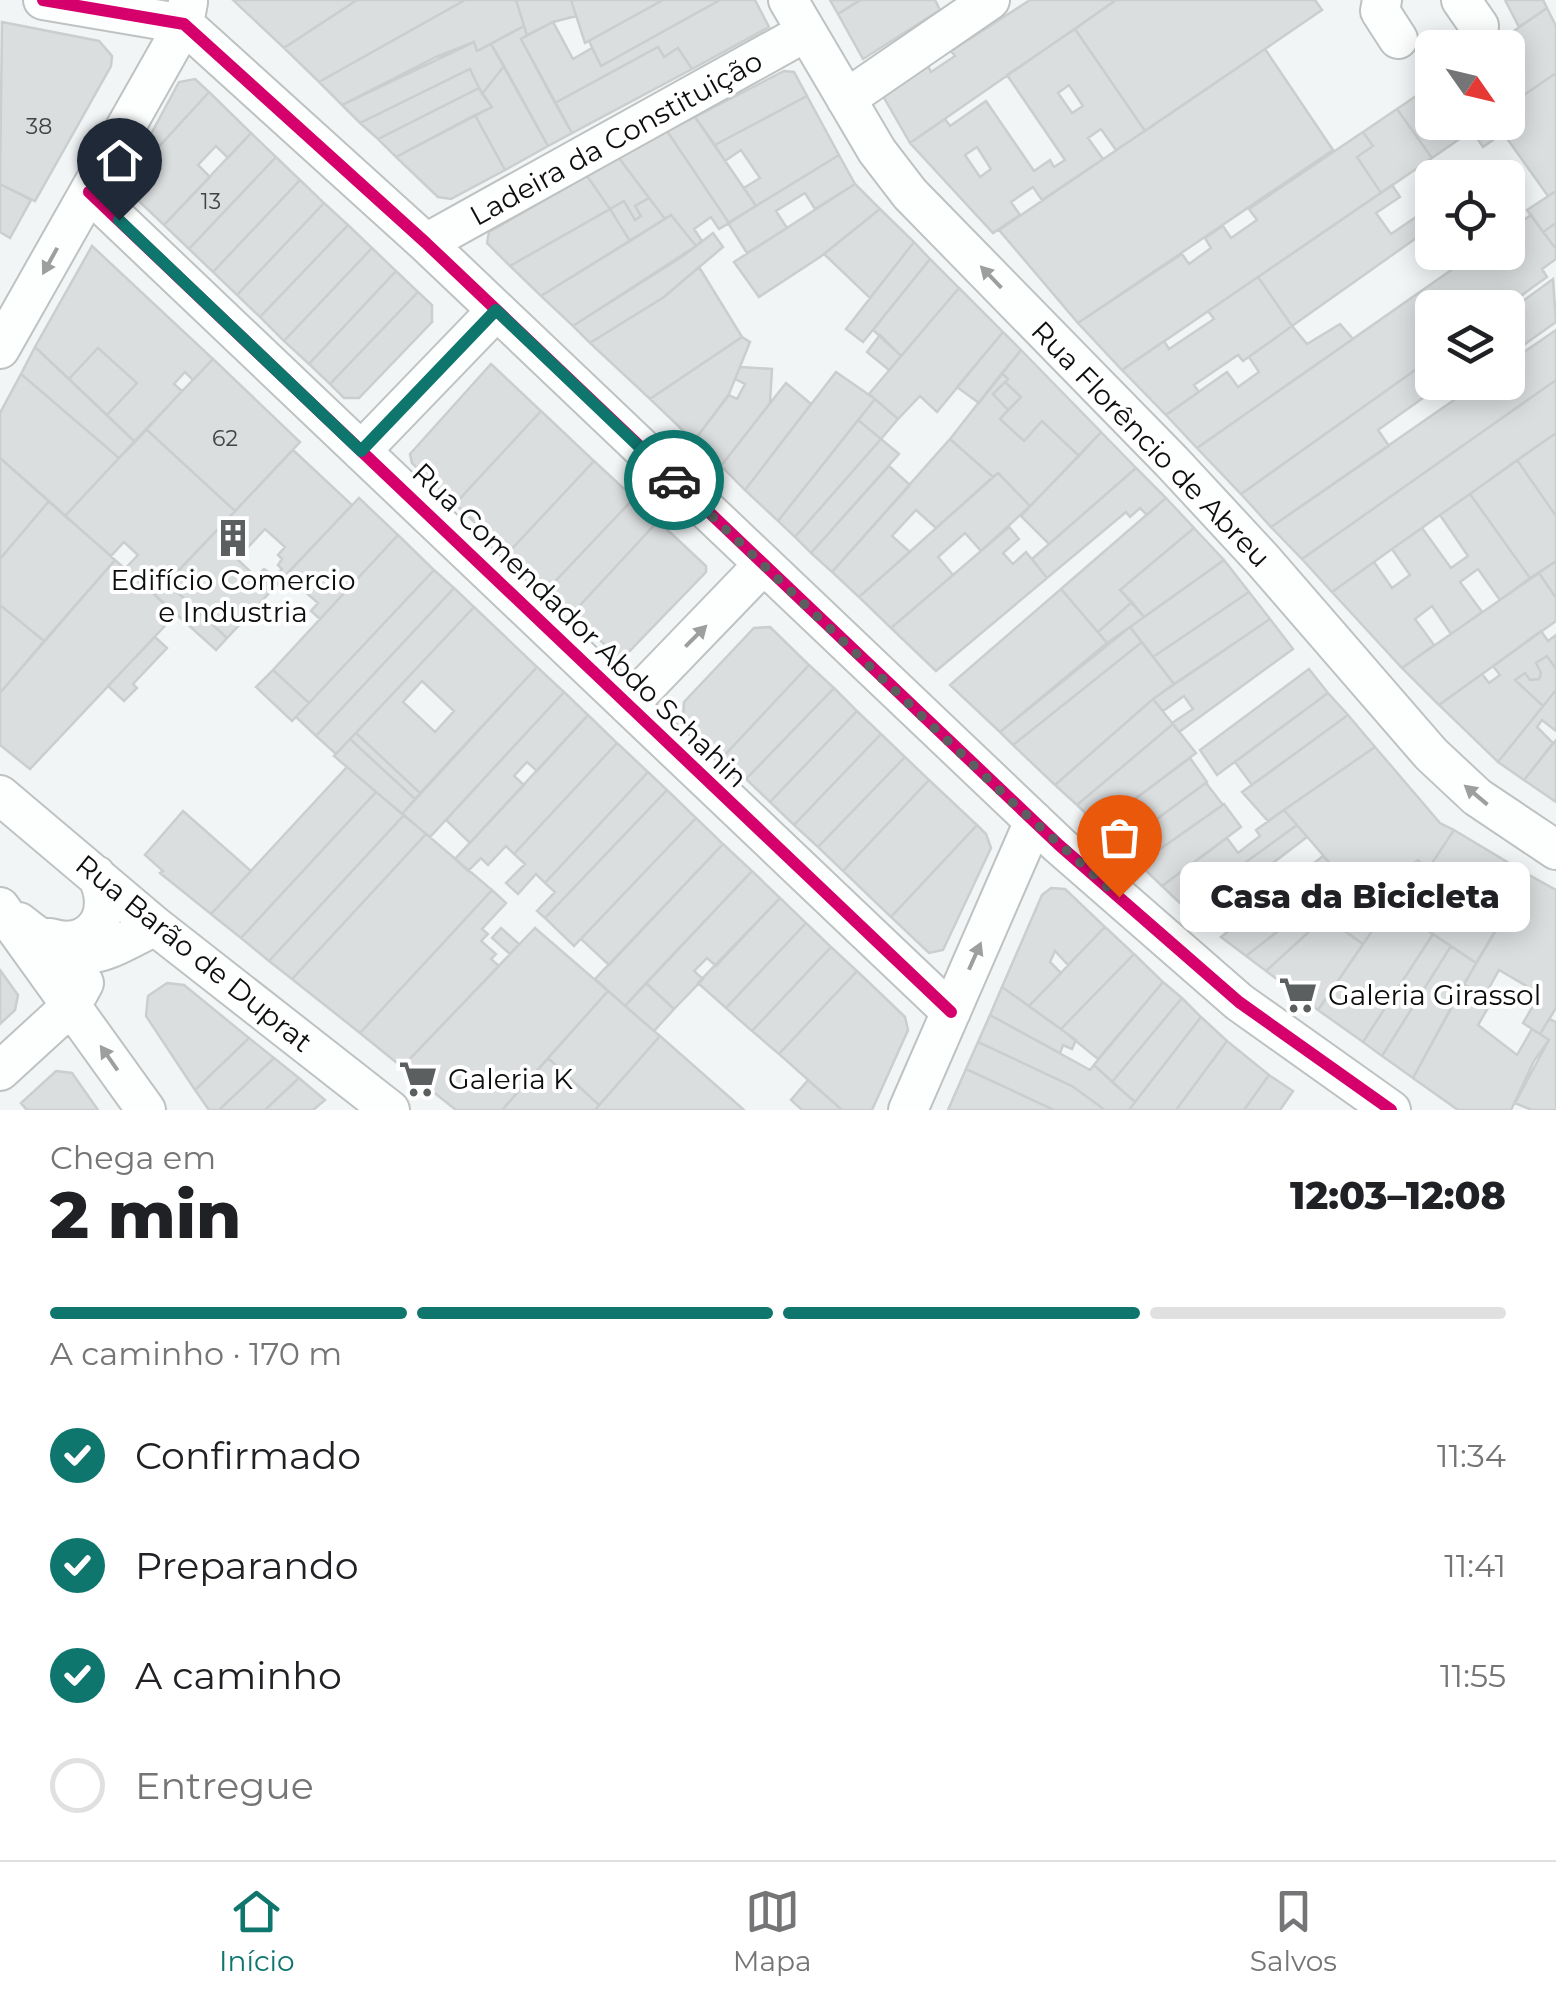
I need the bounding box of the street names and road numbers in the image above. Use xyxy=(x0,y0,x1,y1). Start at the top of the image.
street label: Ladeira da Constituição xyxy=(464,43,768,233)
street label: Rua Florêncio de Abreu xyxy=(1024,314,1278,574)
street label: Rua Comendador Abdo Schahin xyxy=(405,456,755,794)
street label: Rua Barão de Duprat xyxy=(69,847,319,1059)

